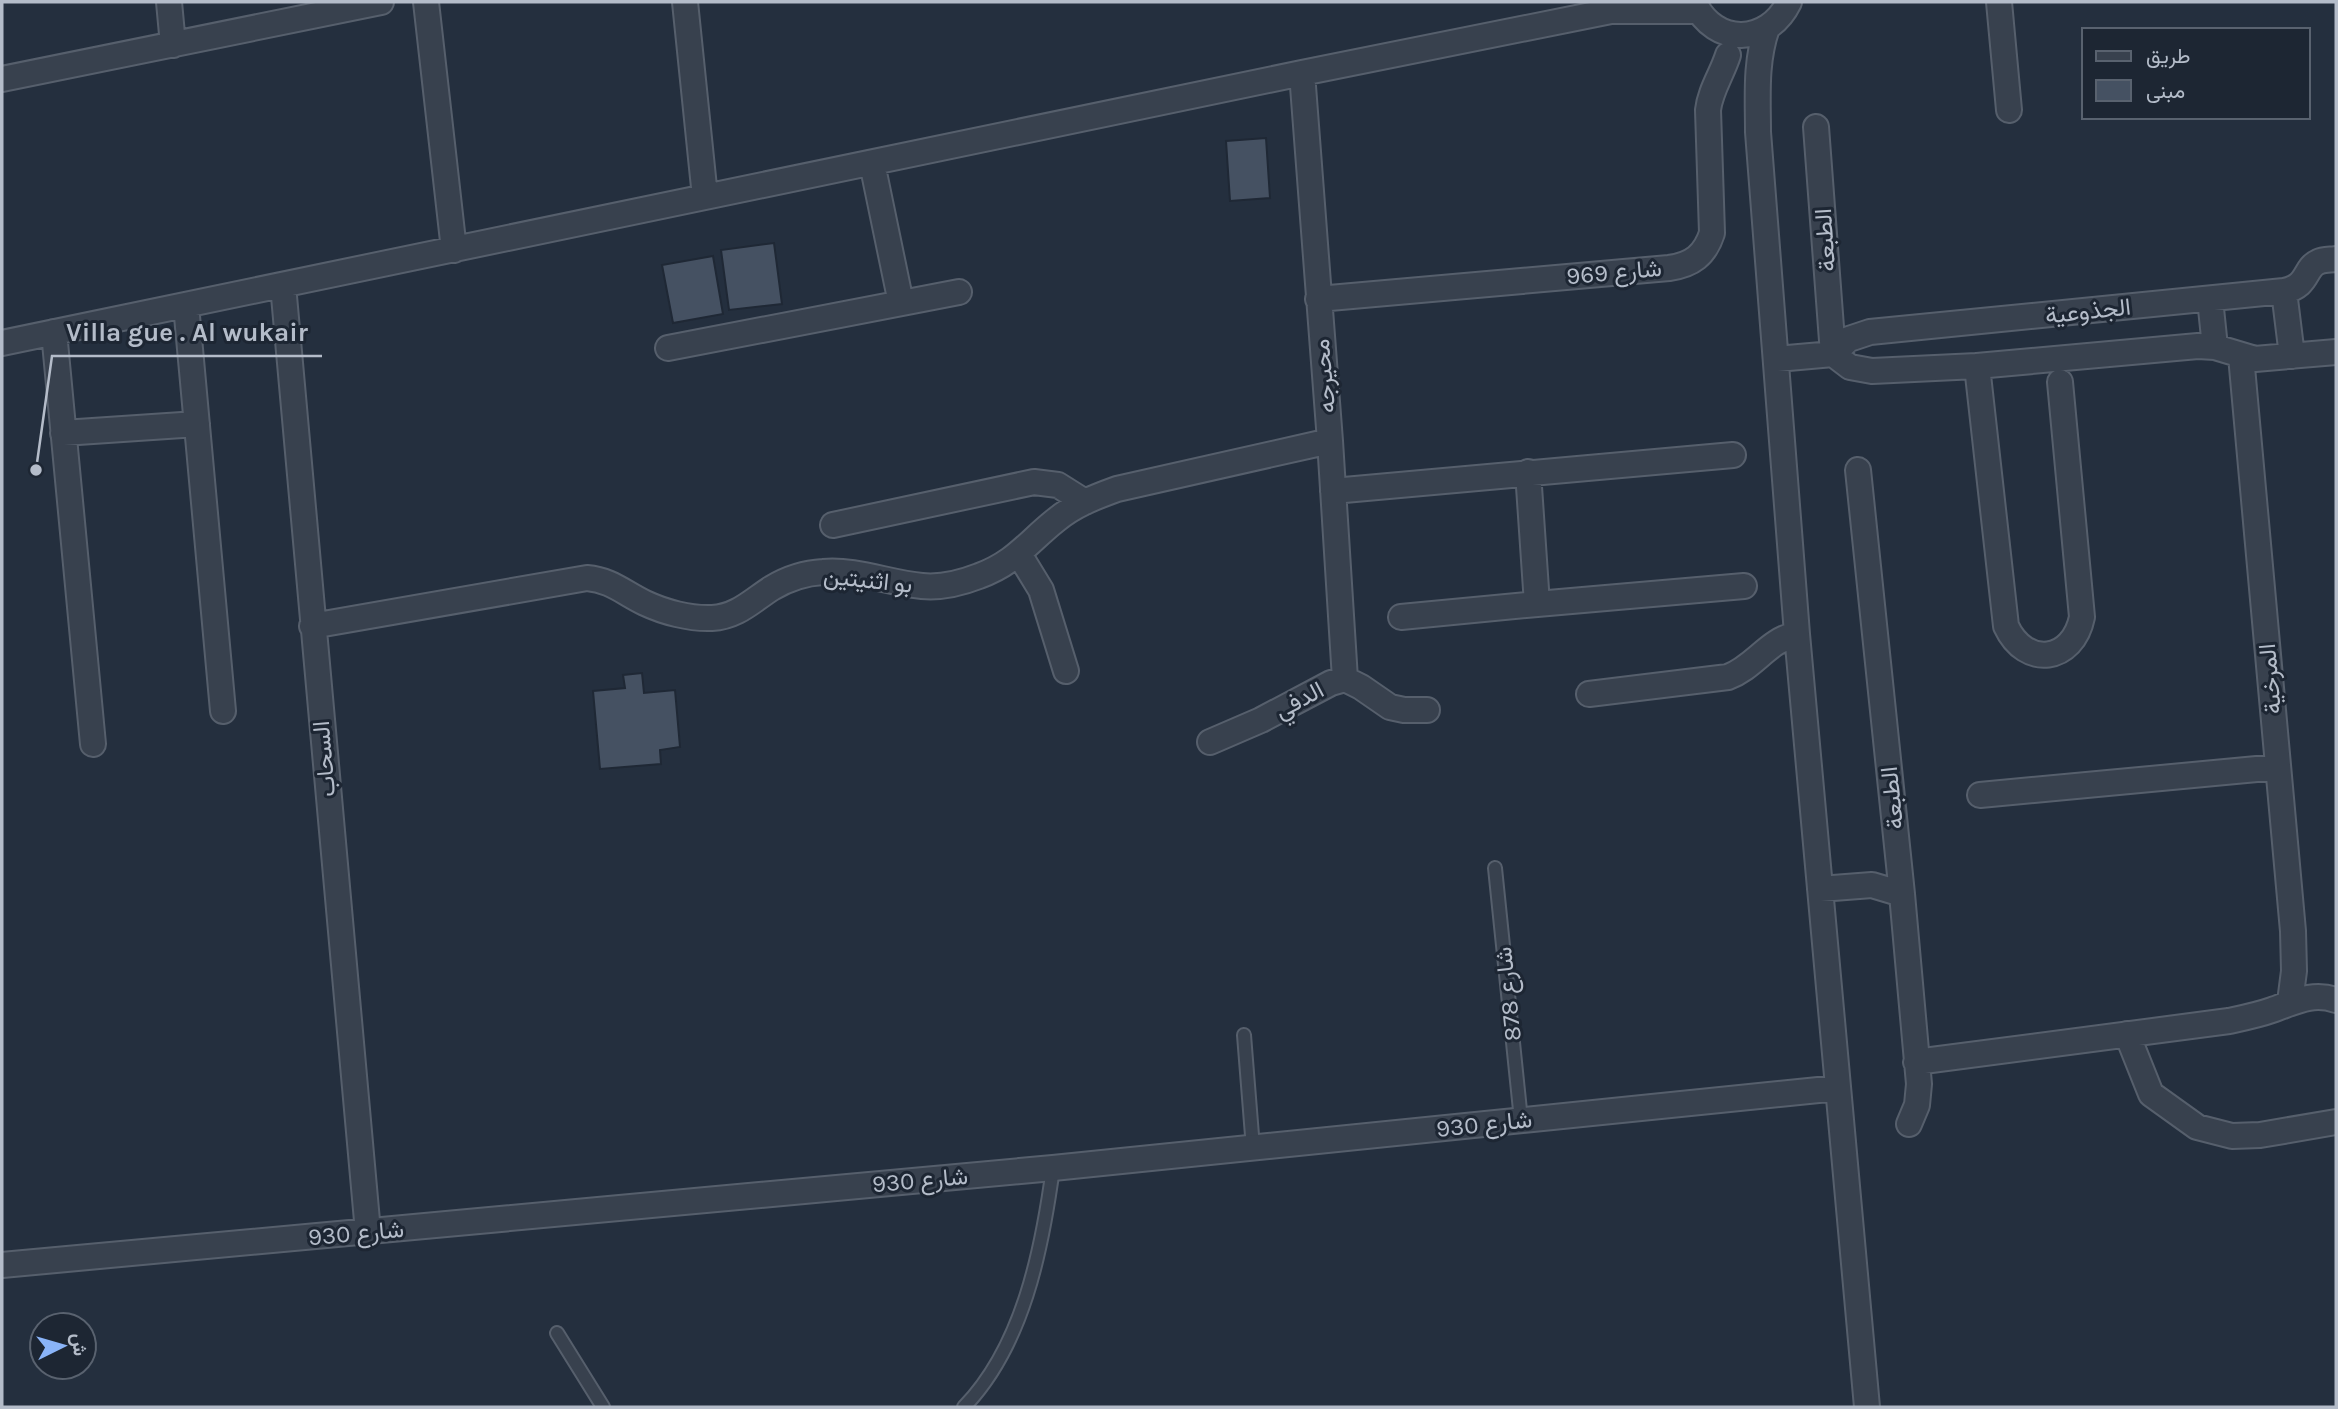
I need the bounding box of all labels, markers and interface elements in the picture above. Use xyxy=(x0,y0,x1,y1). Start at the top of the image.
legend xyxy=(2082,28,2310,119)
text: طريق xyxy=(2146,44,2191,69)
text: مبنى xyxy=(2146,79,2185,103)
street label: الطبعة xyxy=(1809,208,1841,272)
street label: شارع 969 xyxy=(1565,254,1663,292)
street label: الجذوعية xyxy=(2044,293,2132,330)
callout: Villa gue . Al wukair xyxy=(52,309,322,356)
text: Villa gue . Al wukair xyxy=(66,317,309,348)
street label: محيرجه xyxy=(1307,338,1342,414)
street label: بو اثنيتين xyxy=(822,561,914,600)
street label: المرخية xyxy=(2253,642,2288,716)
street label: الدفي xyxy=(1270,675,1331,729)
street label: السحاب xyxy=(307,720,341,798)
street label: الطبعة xyxy=(1875,765,1909,831)
street label: شارع 878 xyxy=(1489,945,1529,1043)
street label: شارع 930 xyxy=(1435,1105,1534,1145)
street label: شارع 930 xyxy=(871,1162,969,1200)
street label: شارع 930 xyxy=(307,1215,405,1253)
north arrow xyxy=(28,1311,98,1381)
text: ش xyxy=(67,1332,91,1357)

